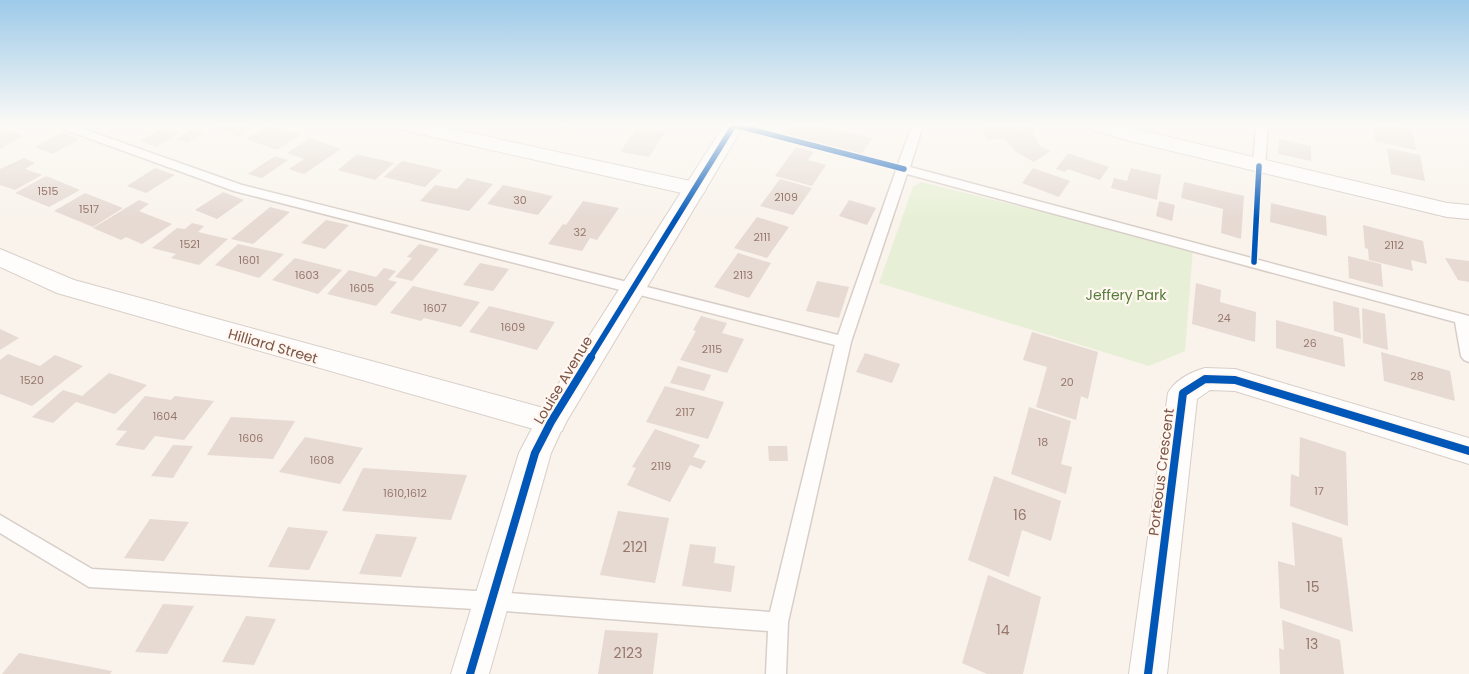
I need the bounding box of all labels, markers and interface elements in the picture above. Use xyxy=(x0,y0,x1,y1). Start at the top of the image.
house number: 1515 xyxy=(38,183,59,199)
house number: 2109 xyxy=(774,189,798,205)
house number: 30 xyxy=(513,192,527,208)
house number: 1517 xyxy=(79,201,99,217)
house number: 32 xyxy=(574,224,586,240)
house number: 2111 xyxy=(754,229,770,245)
house number: 1521 xyxy=(180,236,200,252)
house number: 2112 xyxy=(1384,237,1404,253)
house number: 1601 xyxy=(239,252,259,268)
house number: 1603 xyxy=(295,267,319,283)
house number: 2113 xyxy=(733,267,753,283)
house number: 1605 xyxy=(350,280,374,296)
park label: Jeffery Park xyxy=(1086,285,1167,305)
house number: 1607 xyxy=(423,300,447,316)
house number: 24 xyxy=(1217,310,1231,326)
house number: 1609 xyxy=(501,319,525,335)
street label: Hilliard Street xyxy=(226,324,320,368)
street label: Louise Avenue xyxy=(529,332,597,428)
house number: 26 xyxy=(1303,335,1317,351)
house number: 2115 xyxy=(702,341,722,357)
house number: 28 xyxy=(1410,368,1424,384)
house number: 1520 xyxy=(20,372,44,388)
house number: 20 xyxy=(1060,374,1074,390)
house number: 2117 xyxy=(675,404,695,420)
street label: Porteous Crescent xyxy=(1143,407,1179,537)
house number: 1604 xyxy=(153,408,177,424)
house number: 1606 xyxy=(239,430,263,446)
house number: 18 xyxy=(1038,434,1048,450)
house number: 1608 xyxy=(310,452,334,468)
house number: 2119 xyxy=(651,458,671,474)
house number: 17 xyxy=(1314,483,1324,499)
house number: 1610,1612 xyxy=(383,485,427,501)
house number: 16 xyxy=(1013,505,1027,525)
house number: 2121 xyxy=(622,537,648,557)
house number: 15 xyxy=(1306,577,1320,597)
house number: 14 xyxy=(996,620,1010,640)
house number: 13 xyxy=(1306,634,1318,654)
house number: 2123 xyxy=(614,643,642,663)

